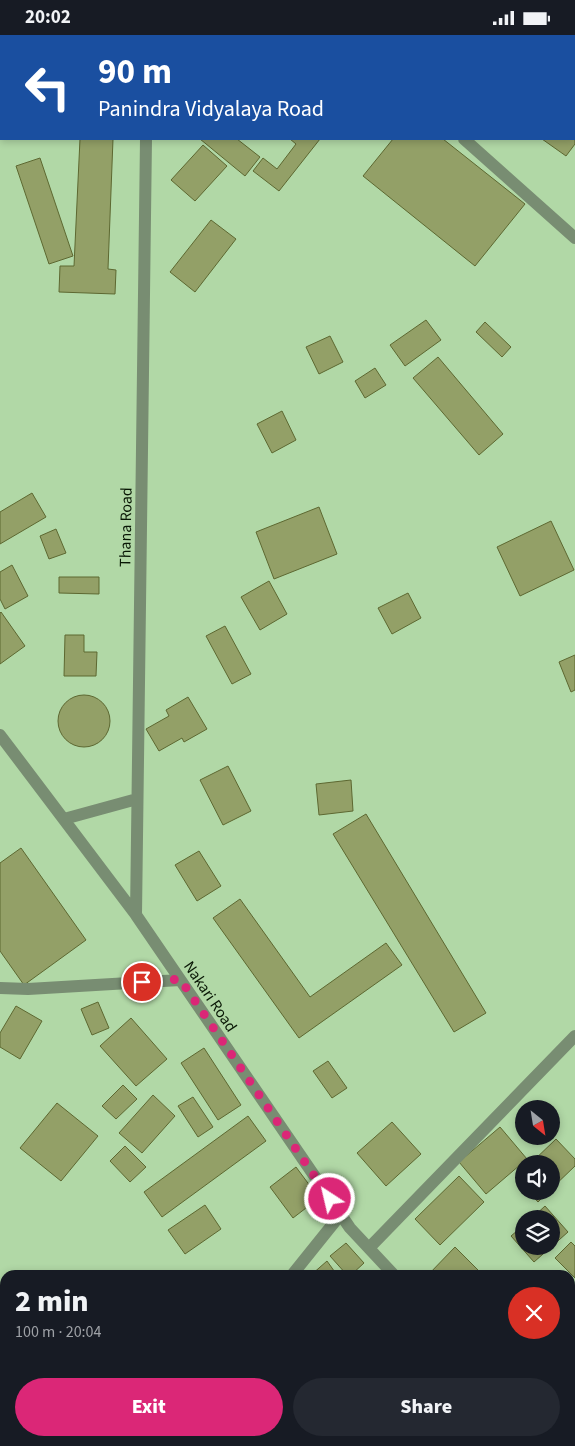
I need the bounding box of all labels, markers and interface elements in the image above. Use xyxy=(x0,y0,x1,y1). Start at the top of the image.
text: 20:02 xyxy=(25,4,71,31)
text: 90 m xyxy=(98,47,172,97)
icon: left xyxy=(15,55,80,120)
text: Panindra Vidyalaya Road xyxy=(98,93,324,125)
street label: Thana Road xyxy=(114,487,138,567)
street label: Nakari Road xyxy=(178,957,242,1036)
pin xyxy=(121,961,163,1003)
icon: arrive xyxy=(128,968,156,996)
north arrow xyxy=(515,1100,560,1145)
map controls xyxy=(515,1100,560,1255)
button: sound xyxy=(515,1155,560,1200)
position arrow xyxy=(303,1172,355,1224)
button: layers xyxy=(515,1210,560,1255)
text: 2 min xyxy=(15,1280,89,1323)
button: close xyxy=(508,1287,560,1339)
text: 100 m · 20:04 xyxy=(15,1321,102,1343)
button: Exit xyxy=(15,1378,283,1436)
button: Share xyxy=(293,1378,560,1436)

